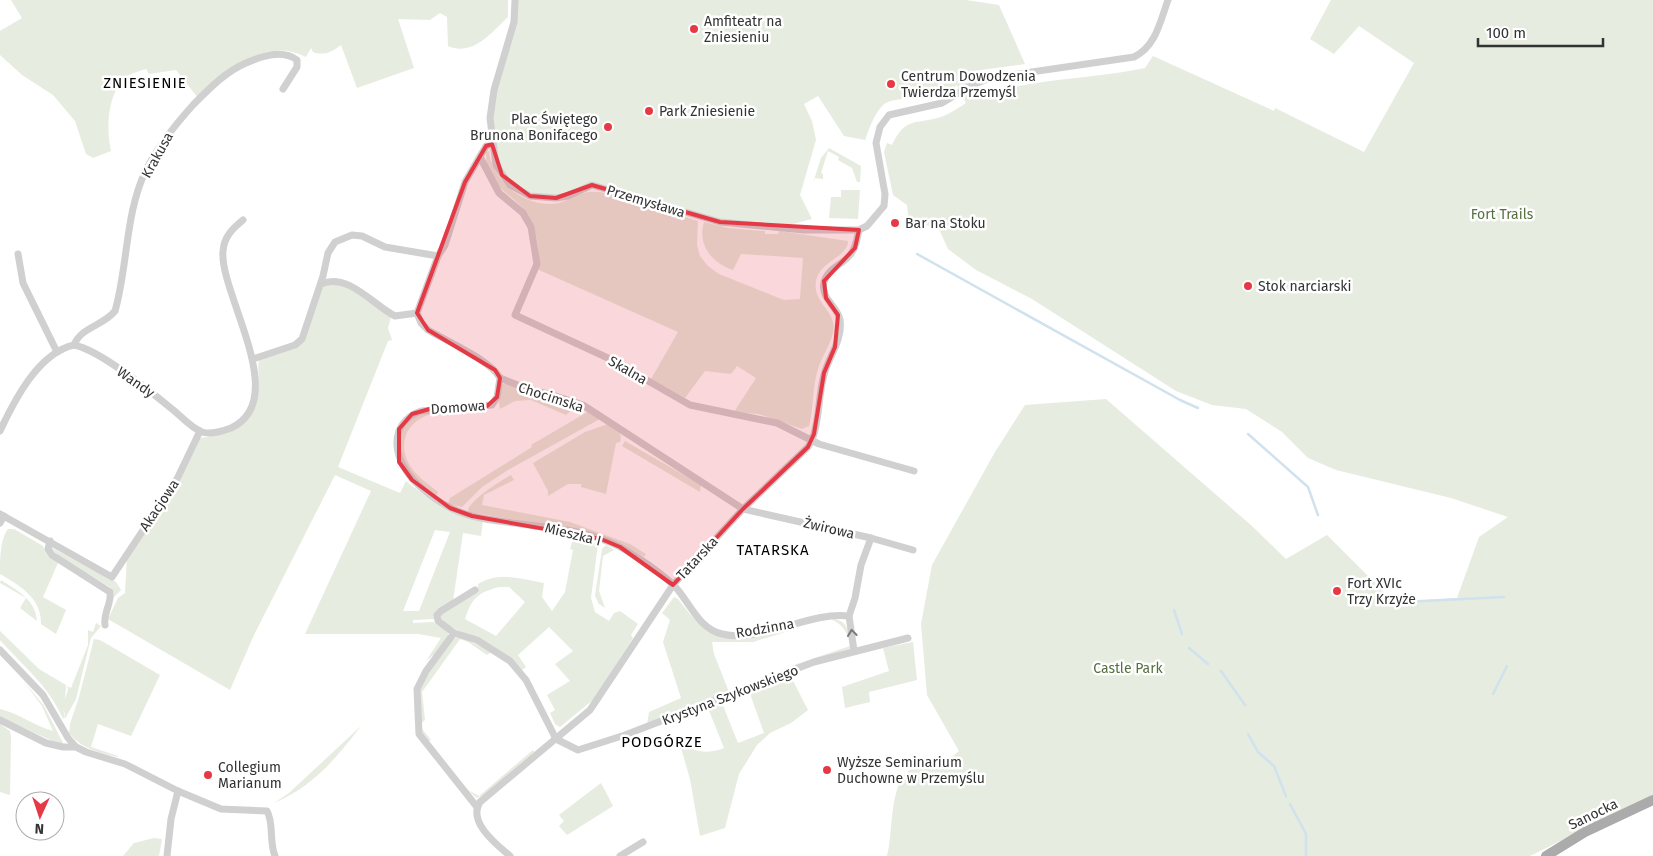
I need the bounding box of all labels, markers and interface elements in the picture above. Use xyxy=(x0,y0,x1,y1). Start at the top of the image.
place label: Amfiteatr na Zniesieniu xyxy=(704,13,782,46)
scale bar xyxy=(1478,15,1603,47)
marker: Amfiteatr na Zniesieniu xyxy=(688,23,700,35)
text: 100 m xyxy=(1486,24,1526,42)
place label: Centrum Dowodzenia Twierdza Przemyśl xyxy=(901,68,1036,101)
district label: ZNIESIENIE xyxy=(103,74,187,92)
marker: Centrum Dowodzenia Twierdza Przemyśl xyxy=(885,78,897,90)
place label: Park Zniesienie xyxy=(659,103,755,120)
marker: Park Zniesienie xyxy=(643,105,655,117)
place label: Plac Świętego Brunona Bonifacego xyxy=(470,110,598,144)
marker: Plac Świętego Brunona Bonifacego xyxy=(602,121,614,133)
street label: Krakusa xyxy=(138,129,177,181)
street label: Przemysława xyxy=(605,181,687,221)
park label: Fort Trails xyxy=(1471,206,1534,223)
place label: Bar na Stoku xyxy=(905,215,986,232)
marker: Bar na Stoku xyxy=(889,217,901,229)
place label: Stok narciarski xyxy=(1258,278,1351,295)
marker: Stok narciarski xyxy=(1242,280,1254,292)
street label: Skalna xyxy=(605,353,650,388)
street label: Wandy xyxy=(114,363,158,402)
street label: Chocimska xyxy=(516,379,586,416)
street label: Domowa xyxy=(430,397,486,418)
street label: Akacjowa xyxy=(136,476,183,534)
street label: Żwirowa xyxy=(802,513,856,543)
street label: Mieszka I xyxy=(543,519,603,550)
street label: Tatarska xyxy=(673,533,722,584)
district label: TATARSKA xyxy=(736,541,810,559)
place label: Fort XVIc Trzy Krzyże xyxy=(1347,575,1416,608)
marker: Fort XVIc Trzy Krzyże xyxy=(1331,585,1343,597)
street label: Rodzinna xyxy=(735,615,796,642)
one-way arrow xyxy=(847,629,858,637)
park label: Castle Park xyxy=(1093,660,1164,677)
street label: Krystyna Szykowskiego xyxy=(660,662,801,729)
district label: PODGÓRZE xyxy=(621,733,703,751)
place label: Wyższe Seminarium Duchowne w Przemyślu xyxy=(837,754,985,787)
place label: Collegium Marianum xyxy=(218,759,282,792)
marker: Wyższe Seminarium Duchowne w Przemyślu xyxy=(821,764,833,776)
marker: Collegium Marianum xyxy=(202,769,214,781)
north arrow xyxy=(15,791,65,841)
street label: Sanocka xyxy=(1566,795,1621,834)
text: N xyxy=(34,820,44,837)

